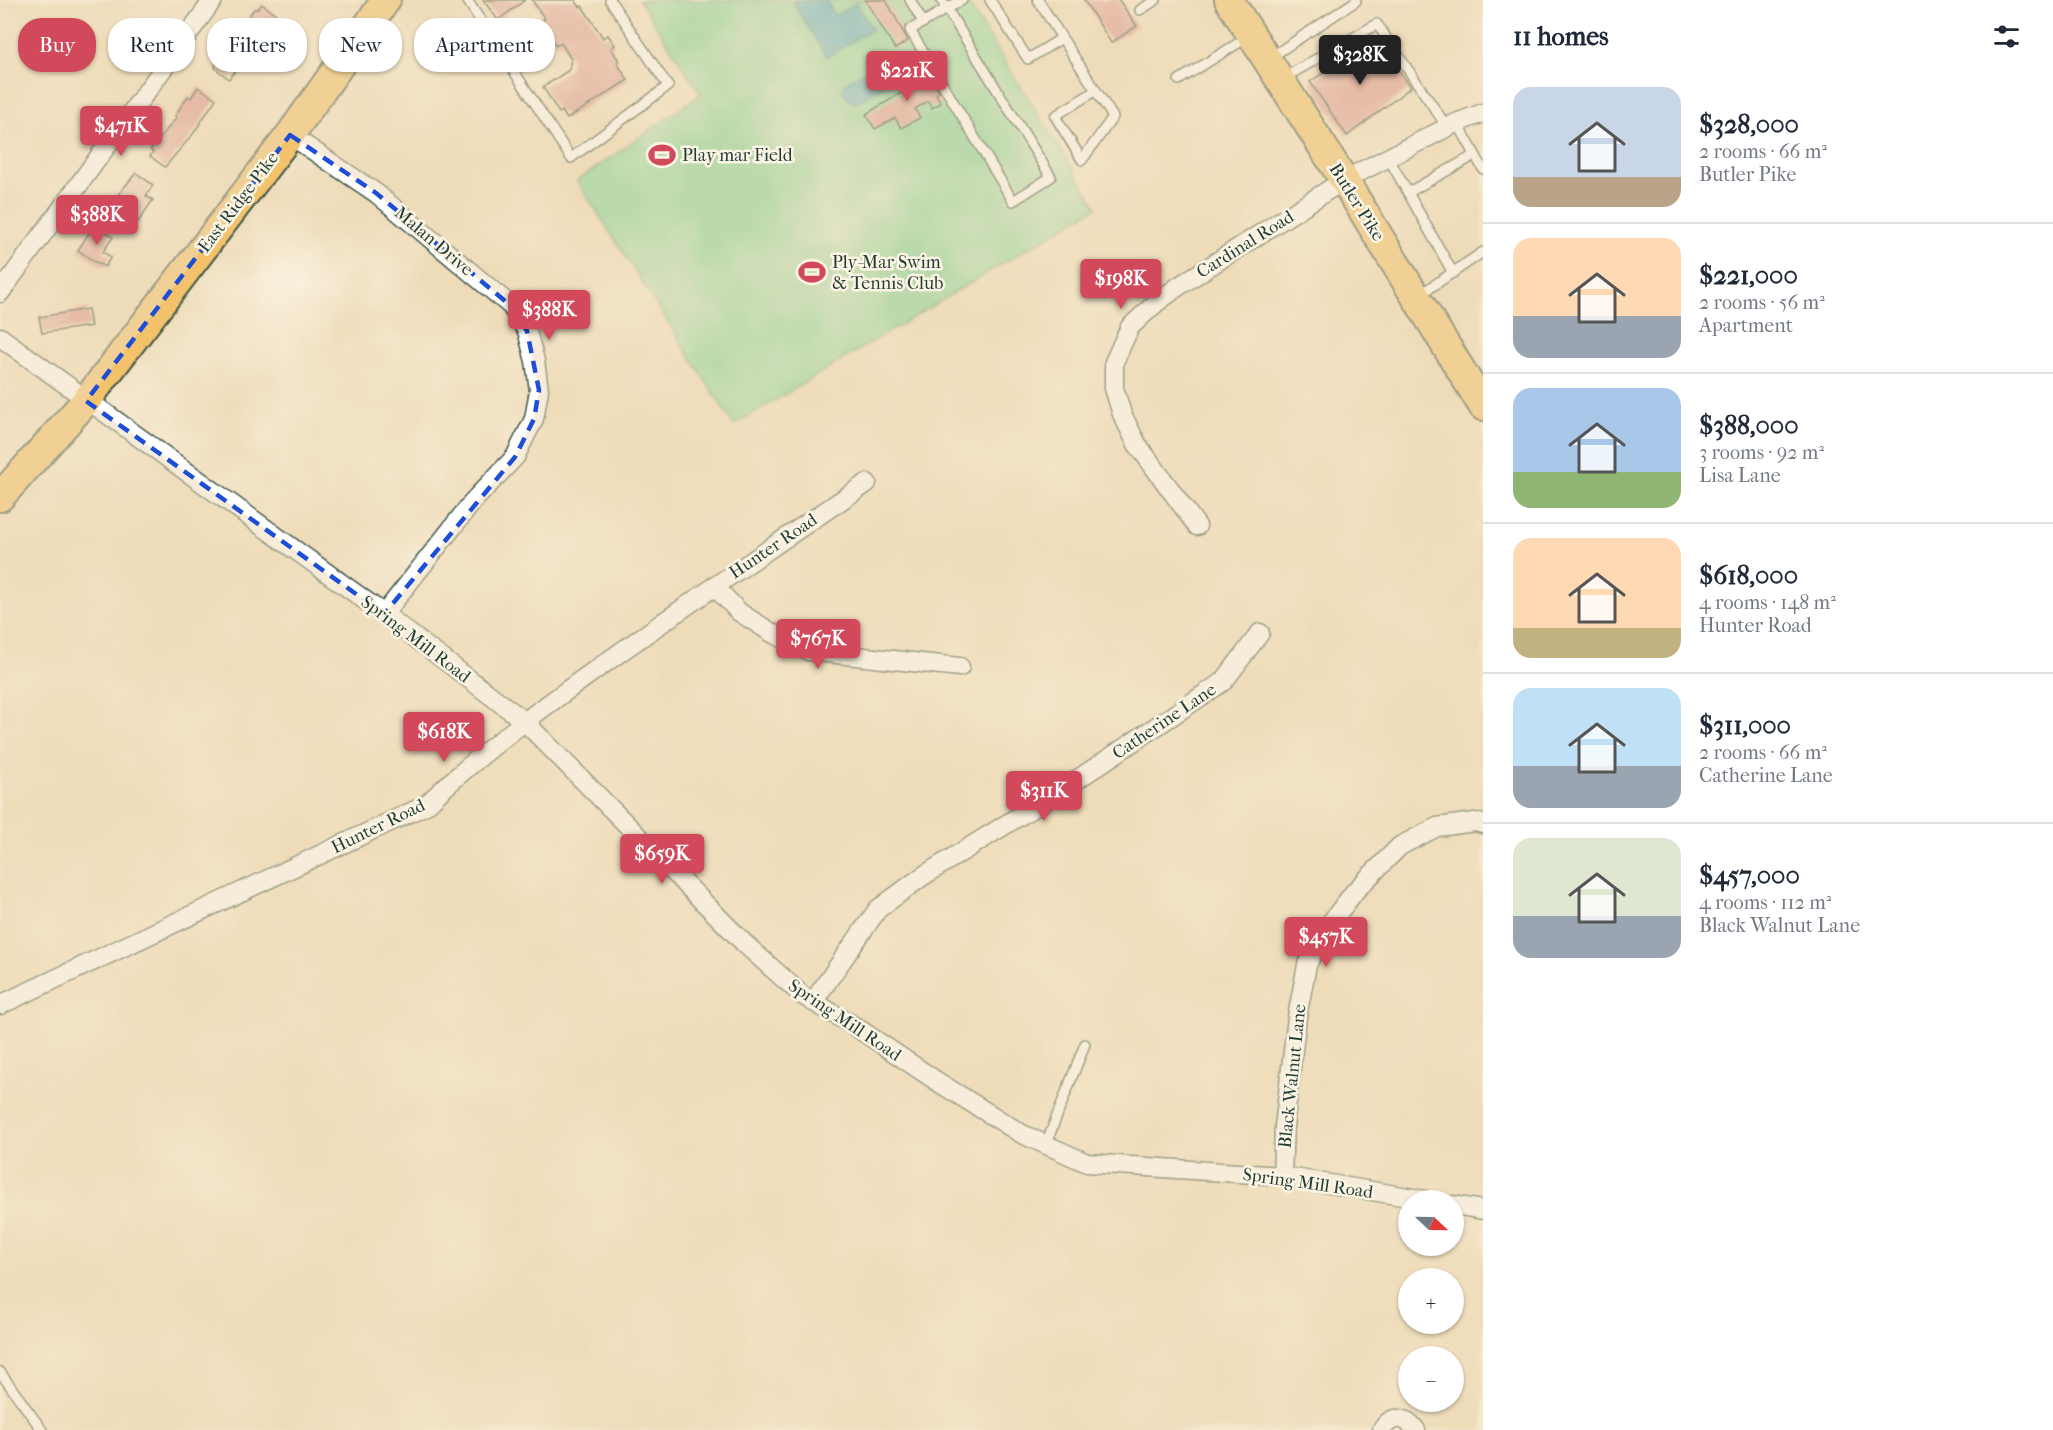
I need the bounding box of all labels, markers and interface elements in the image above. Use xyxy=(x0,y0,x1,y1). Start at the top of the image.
chip: Buy xyxy=(18,18,96,72)
chip: Rent xyxy=(108,18,195,72)
chip: Filters xyxy=(207,18,307,72)
chip: New xyxy=(319,18,402,72)
chip: Apartment xyxy=(414,18,555,72)
icon: filters xyxy=(1990,20,2023,53)
text: 11 homes xyxy=(1513,21,1609,52)
pin: $328K xyxy=(1318,35,1402,86)
text: $328K xyxy=(1333,43,1387,66)
pin: $221K xyxy=(865,51,949,102)
text: $221K xyxy=(880,59,934,82)
pin: $471K xyxy=(79,106,163,157)
text: $328,000 xyxy=(1699,109,1799,140)
icon: home xyxy=(1561,111,1633,183)
text: $471K xyxy=(94,114,148,137)
sports icon: Play mar Field xyxy=(647,140,677,170)
text: 2 rooms · 66 m² xyxy=(1699,140,1827,163)
place label: Play mar Field xyxy=(682,145,793,166)
street label: East Ridge Pike xyxy=(194,148,283,257)
street label: Butler Pike xyxy=(1324,160,1389,245)
text: Butler Pike xyxy=(1699,163,1796,186)
pin: $388K xyxy=(55,195,139,246)
street label: Malan Drive xyxy=(390,202,477,280)
text: $388K xyxy=(70,203,124,226)
street label: Cardinal Road xyxy=(1193,206,1298,283)
place label: Ply-Mar Swim & Tennis Club xyxy=(832,252,943,294)
sports icon: Ply-Mar Swim & Tennis Club xyxy=(797,257,827,287)
pin: $198K xyxy=(1079,259,1163,310)
text: $221,000 xyxy=(1699,260,1798,291)
icon: home xyxy=(1561,262,1633,334)
text: $198K xyxy=(1094,267,1148,290)
pin: $388K xyxy=(507,290,591,341)
text: 2 rooms · 56 m² xyxy=(1699,291,1825,314)
text: $388K xyxy=(522,298,576,321)
text: Apartment xyxy=(1699,314,1793,337)
text: $388,000 xyxy=(1699,410,1799,441)
icon: home xyxy=(1561,412,1633,484)
text: 3 rooms · 92 m² xyxy=(1699,441,1824,464)
text: Lisa Lane xyxy=(1699,464,1781,487)
street label: Hunter Road xyxy=(725,509,821,583)
text: $618,000 xyxy=(1699,560,1798,591)
icon: home xyxy=(1561,562,1633,634)
street label: Spring Mill Road xyxy=(357,591,475,687)
text: 4 rooms · 148 m² xyxy=(1699,591,1836,614)
text: Hunter Road xyxy=(1699,614,1812,637)
pin: $767K xyxy=(776,619,860,670)
text: $767K xyxy=(790,627,846,650)
street label: Catherine Lane xyxy=(1109,679,1220,764)
text: $311,000 xyxy=(1699,710,1791,741)
pin: $618K xyxy=(402,712,486,763)
icon: home xyxy=(1561,712,1633,784)
text: $618K xyxy=(417,720,471,743)
text: 2 rooms · 66 m² xyxy=(1699,741,1827,764)
text: Catherine Lane xyxy=(1699,764,1833,787)
pin: $311K xyxy=(1002,771,1086,822)
text: $311K xyxy=(1020,779,1068,802)
street label: Hunter Road xyxy=(328,795,429,858)
pin: $659K xyxy=(620,834,704,885)
text: $659K xyxy=(634,842,690,865)
text: $457,000 xyxy=(1699,860,1800,891)
icon: home xyxy=(1561,862,1633,934)
text: 4 rooms · 112 m² xyxy=(1699,891,1831,914)
text: Black Walnut Lane xyxy=(1699,914,1860,937)
pin: $457K xyxy=(1284,917,1368,968)
text: $457K xyxy=(1298,925,1354,948)
street label: Spring Mill Road xyxy=(784,975,905,1066)
street label: Black Walnut Lane xyxy=(1274,1003,1311,1149)
street label: Spring Mill Road xyxy=(1241,1164,1375,1203)
north arrow xyxy=(1398,1190,1464,1256)
map controls xyxy=(1398,1190,1464,1412)
button: + xyxy=(1398,1268,1464,1334)
button: − xyxy=(1398,1346,1464,1412)

